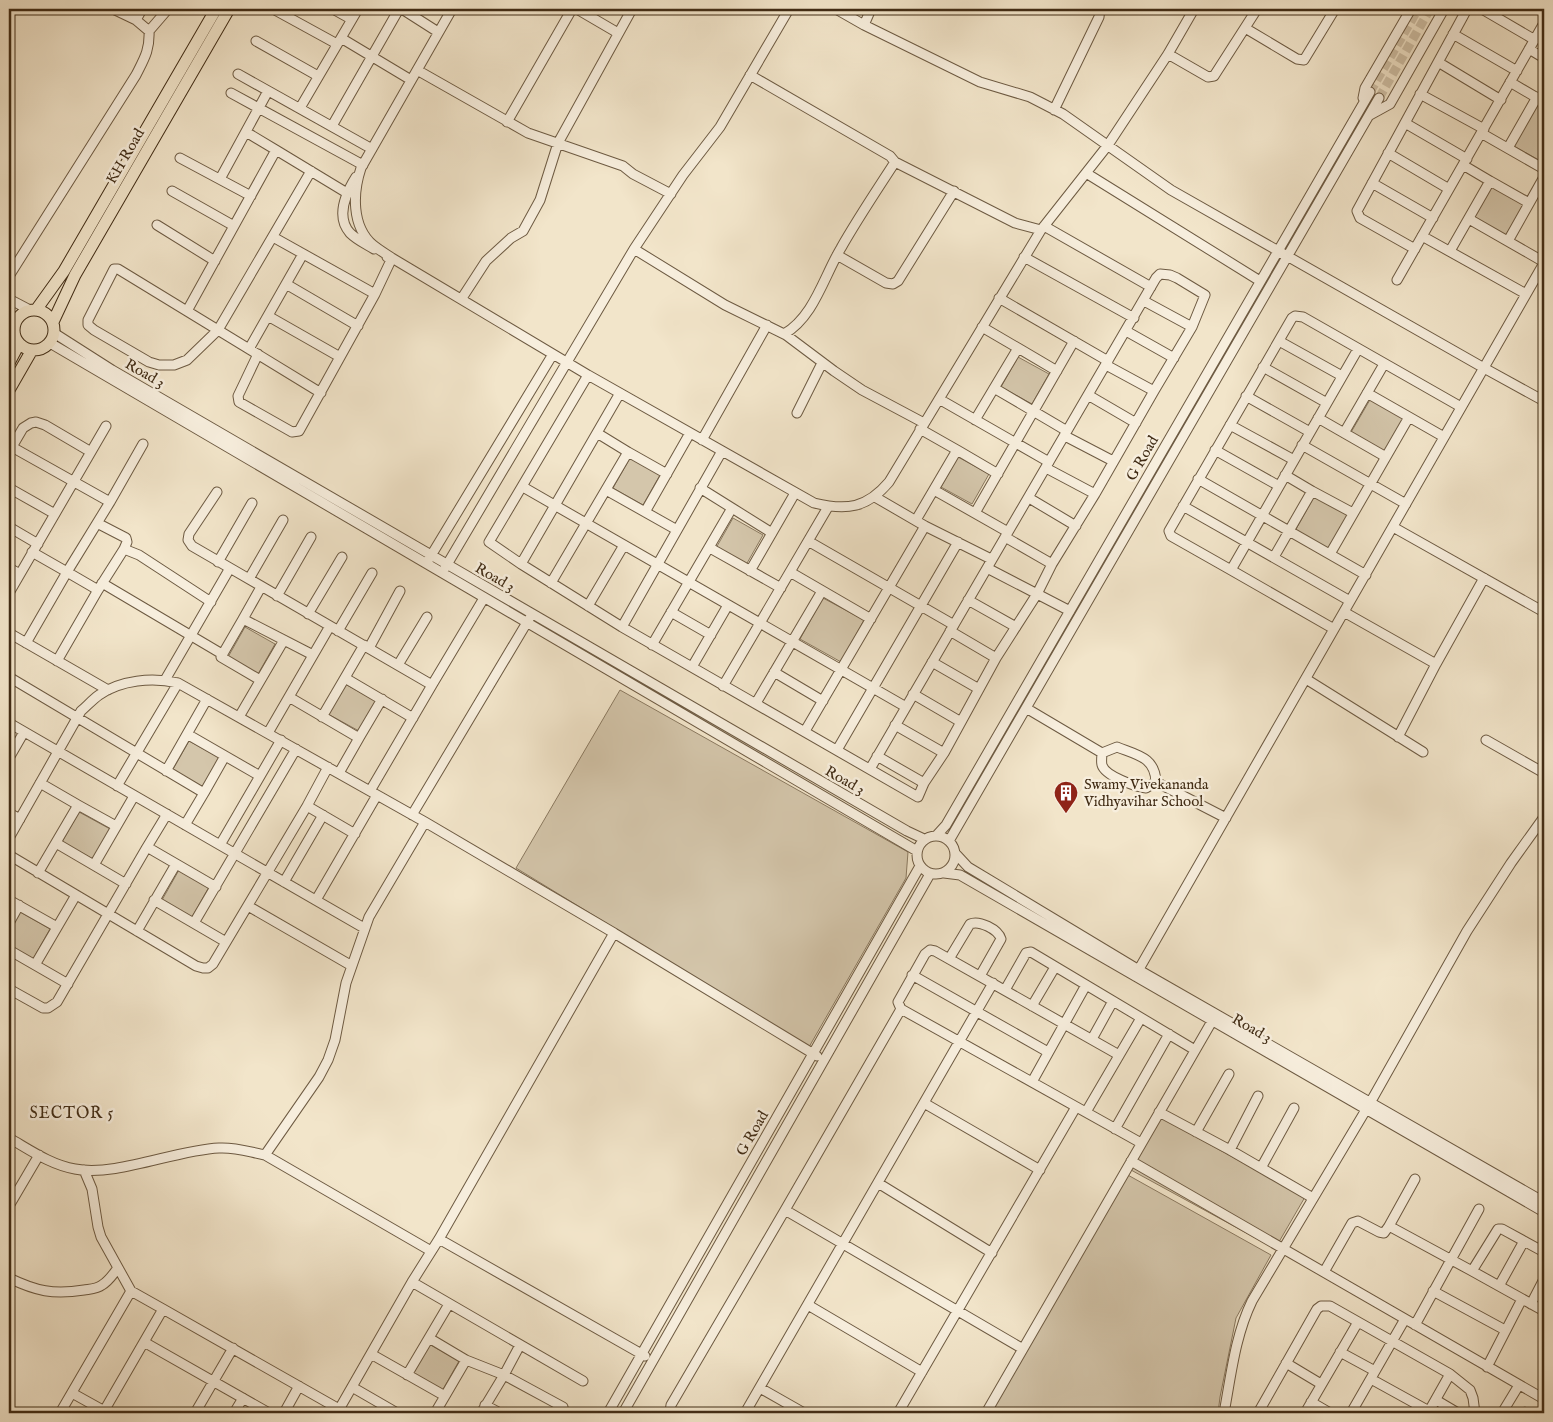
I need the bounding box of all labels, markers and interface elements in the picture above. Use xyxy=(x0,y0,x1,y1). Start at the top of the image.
street label: KH Road xyxy=(102,124,149,187)
street label: Road 3 xyxy=(121,355,168,392)
street label: G Road xyxy=(1122,431,1163,484)
street label: Road 3 xyxy=(471,559,518,596)
street label: Road 3 xyxy=(821,762,868,799)
place label: Swamy Vivekananda Vidhyavihar School xyxy=(1083,775,1209,811)
building icon: Swamy Vivekananda Vidhyavihar School xyxy=(1053,780,1079,814)
street label: Road 3 xyxy=(1228,1010,1275,1047)
district label: SECTOR 5 xyxy=(30,1104,114,1124)
street label: G Road xyxy=(732,1106,773,1159)

